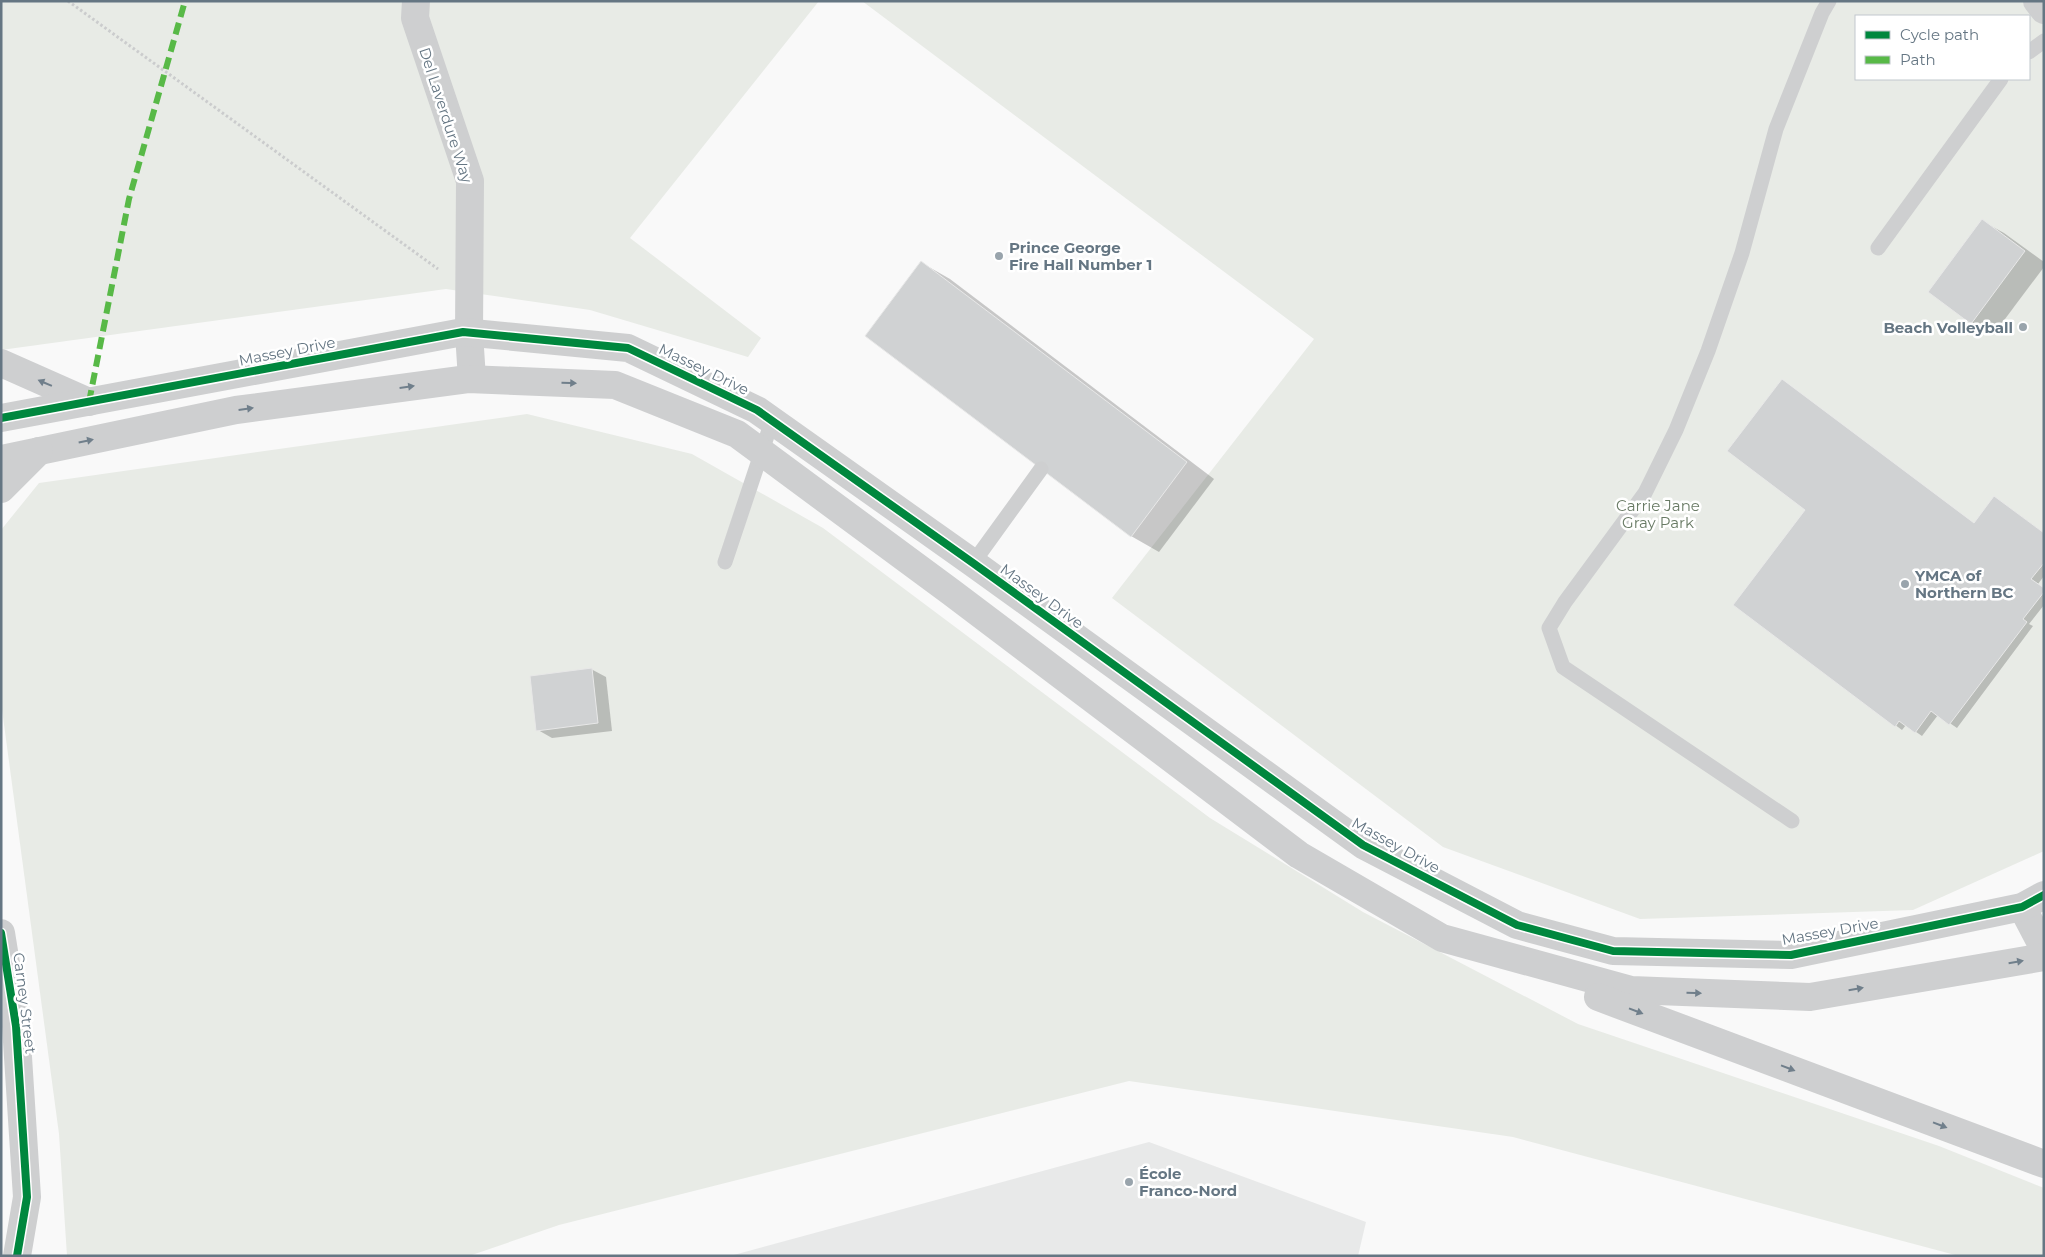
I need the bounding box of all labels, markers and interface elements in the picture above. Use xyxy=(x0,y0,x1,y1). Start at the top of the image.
legend xyxy=(1855,15,2030,80)
text: Cycle path xyxy=(1900,25,1979,44)
street label: Del Laverdure Way xyxy=(415,45,477,186)
text: Path xyxy=(1900,50,1936,69)
place label: Prince George Fire Hall Number 1 xyxy=(1009,238,1152,274)
marker: Prince George Fire Hall Number 1 xyxy=(993,250,1005,262)
place label: Beach Volleyball xyxy=(1883,318,2013,337)
marker: Beach Volleyball xyxy=(2017,321,2029,333)
street label: Massey Drive xyxy=(237,332,337,370)
street label: Massey Drive xyxy=(656,339,752,399)
one-way arrow xyxy=(38,379,52,387)
one-way arrow xyxy=(561,379,577,387)
one-way arrow xyxy=(399,383,415,391)
one-way arrow xyxy=(238,405,254,413)
one-way arrow xyxy=(79,437,94,445)
park label: Carrie Jane Gray Park xyxy=(1616,496,1700,532)
street label: Massey Drive xyxy=(997,559,1087,633)
place label: YMCA of Northern BC xyxy=(1914,566,2014,602)
marker: YMCA of Northern BC xyxy=(1899,578,1911,590)
street label: Massey Drive xyxy=(1348,813,1444,877)
street label: Massey Drive xyxy=(1780,913,1880,949)
street label: Carney Street xyxy=(9,951,41,1055)
one-way arrow xyxy=(2008,957,2024,965)
one-way arrow xyxy=(1848,985,1864,993)
one-way arrow xyxy=(1686,989,1702,997)
one-way arrow xyxy=(1628,1008,1643,1015)
one-way arrow xyxy=(1780,1065,1795,1072)
one-way arrow xyxy=(1933,1121,1948,1129)
place label: École Franco-Nord xyxy=(1139,1164,1237,1200)
marker: École Franco-Nord xyxy=(1123,1176,1135,1188)

